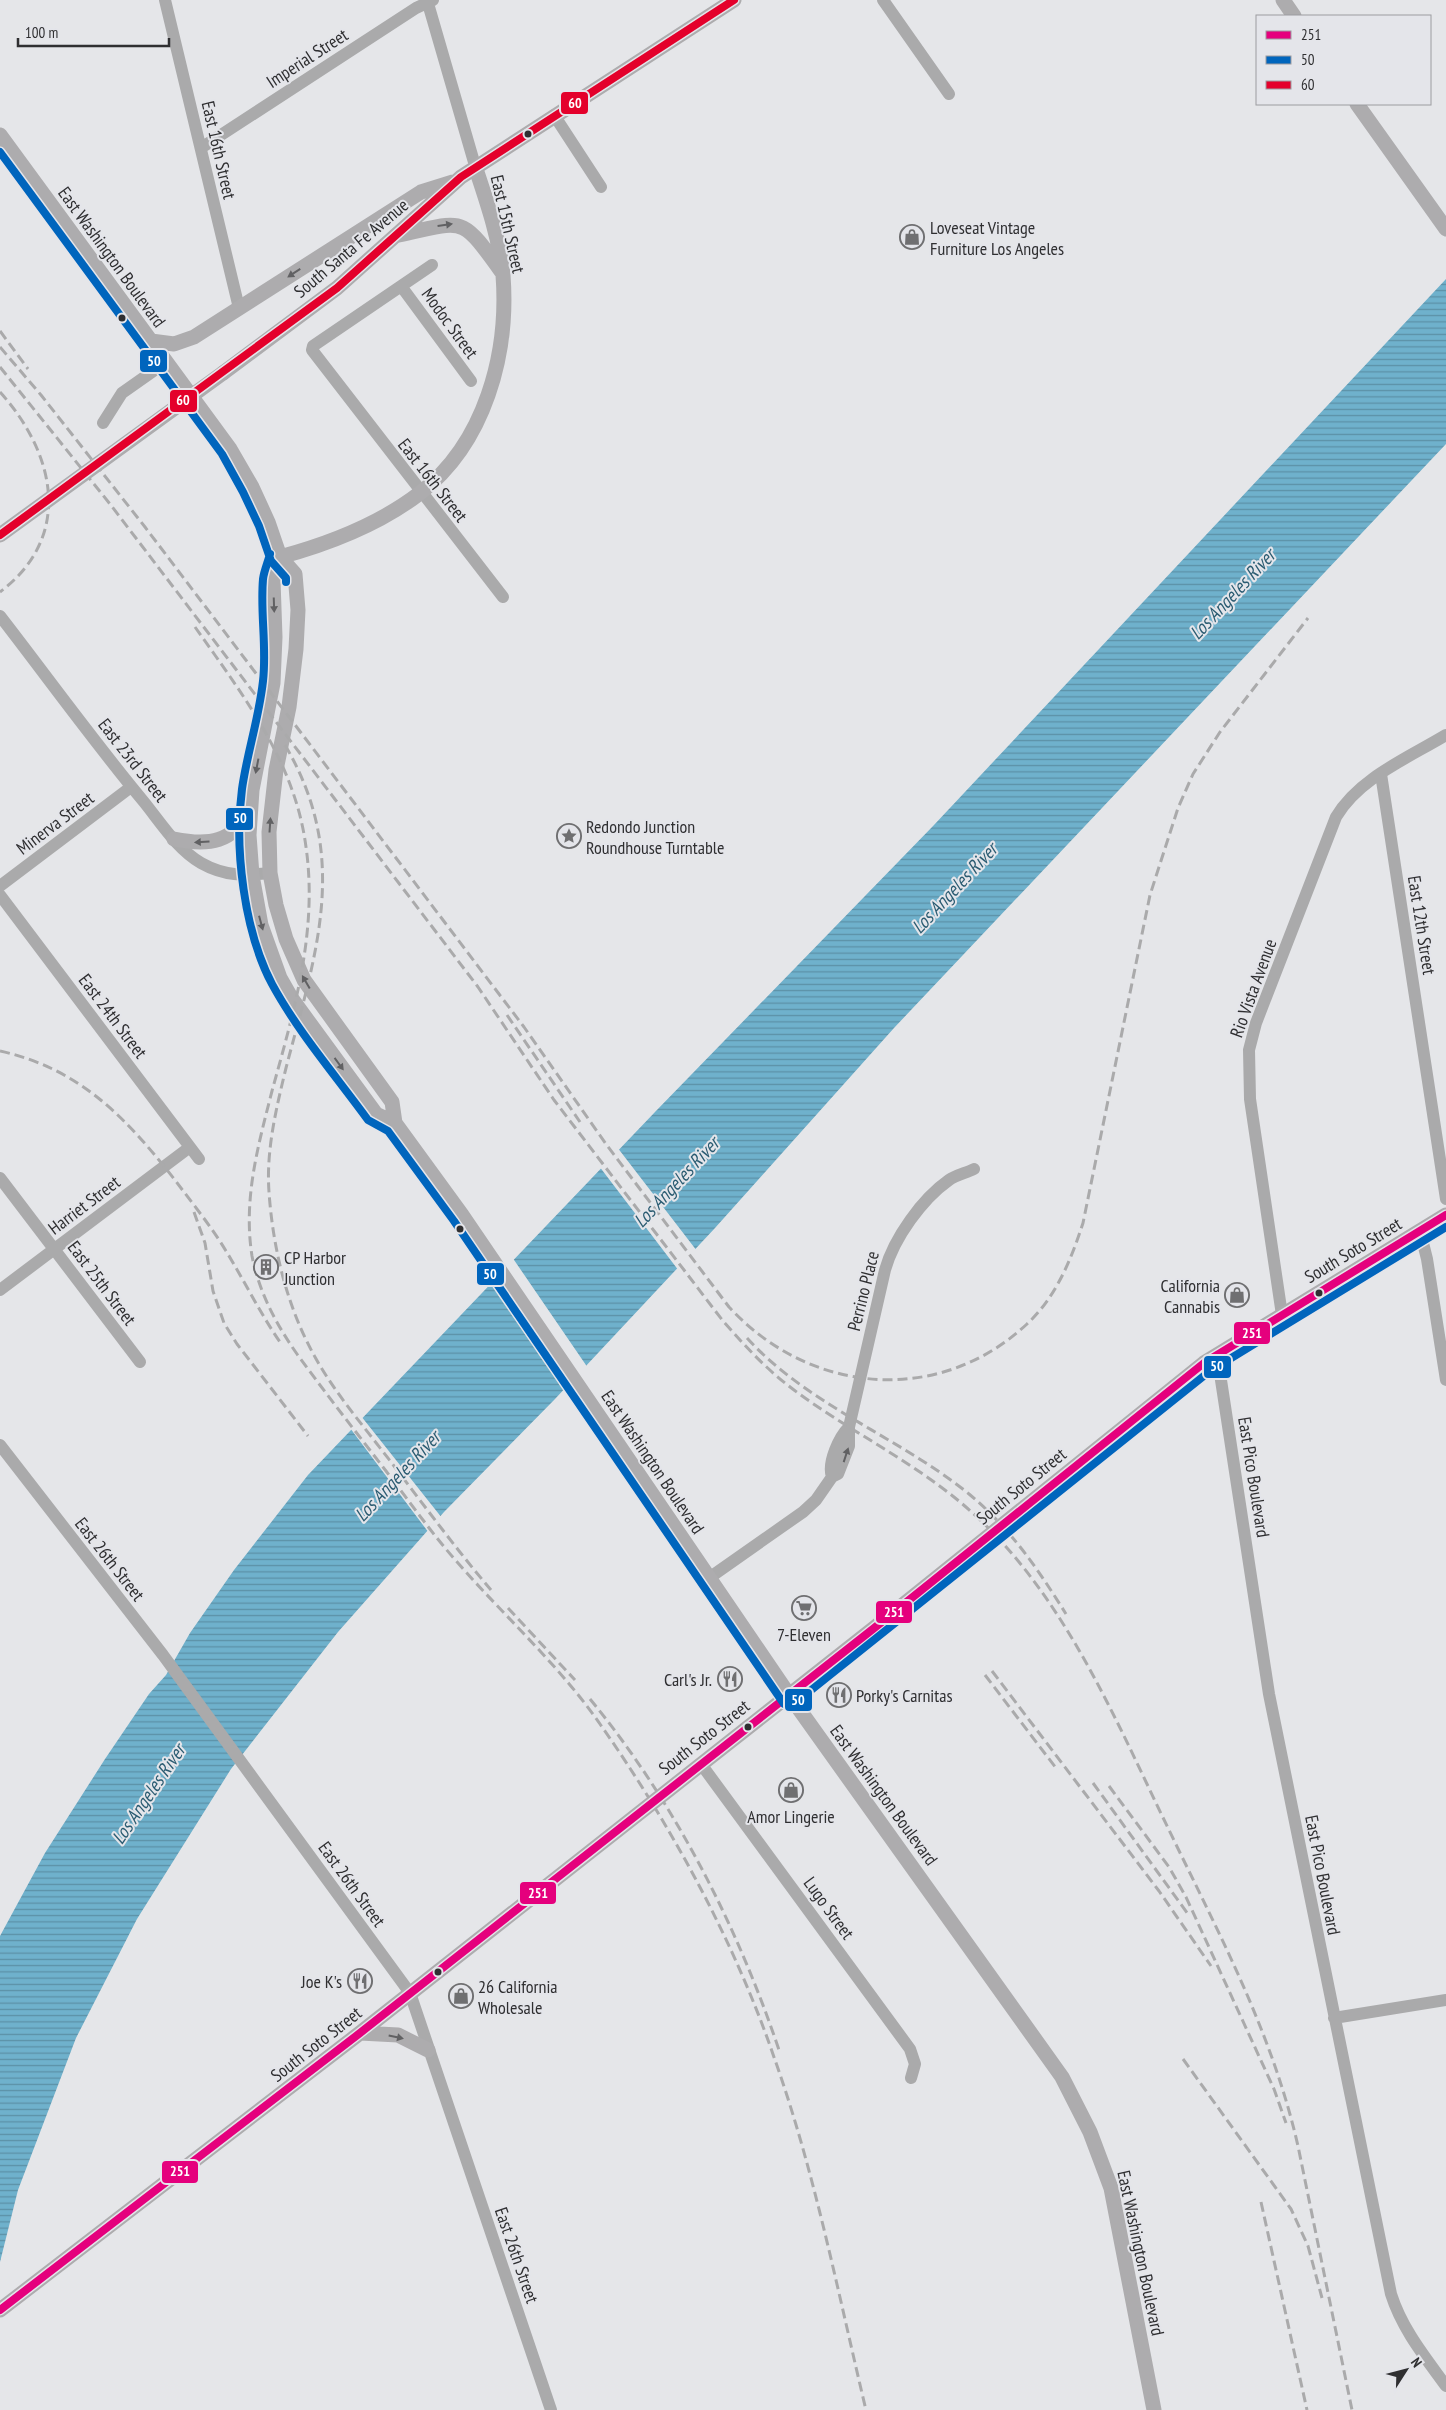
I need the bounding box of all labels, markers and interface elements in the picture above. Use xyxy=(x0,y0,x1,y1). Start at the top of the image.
scale bar xyxy=(18,15,169,47)
legend xyxy=(1256,15,1431,105)
text: 100 m xyxy=(25,23,58,42)
street label: Imperial Street xyxy=(262,23,352,93)
text: 251 xyxy=(1301,25,1321,44)
text: 50 xyxy=(1301,50,1315,69)
text: 60 xyxy=(1301,75,1315,94)
line badge: 60 xyxy=(560,91,589,115)
text: 60 xyxy=(568,94,582,112)
street label: East 16th Street xyxy=(197,99,241,201)
unlabelled marker xyxy=(523,129,533,139)
street label: East 15th Street xyxy=(486,173,530,275)
street label: East Washington Boulevard xyxy=(53,182,171,332)
street label: South Santa Fe Avenue xyxy=(289,193,413,303)
place label: Loveseat Vintage Furniture Los Angeles xyxy=(930,216,1064,260)
one-way arrow xyxy=(437,221,453,229)
shop icon: Loveseat Vintage Furniture Los Angeles xyxy=(899,224,925,250)
one-way arrow xyxy=(287,269,300,278)
street label: Modoc Street xyxy=(417,283,483,363)
unlabelled marker xyxy=(117,313,127,323)
line badge: 50 xyxy=(139,349,168,373)
text: 50 xyxy=(147,352,161,370)
line badge: 60 xyxy=(169,389,198,413)
text: 60 xyxy=(176,391,190,409)
street label: East 16th Street xyxy=(393,434,473,526)
water label: Los Angeles River xyxy=(1184,542,1282,644)
one-way arrow xyxy=(270,597,278,613)
street label: East 23rd Street xyxy=(93,714,173,806)
one-way arrow xyxy=(252,758,260,774)
street label: Minerva Street xyxy=(12,786,98,860)
line badge: 50 xyxy=(225,807,254,831)
text: 50 xyxy=(233,809,247,827)
place label: Redondo Junction Roundhouse Turntable xyxy=(586,815,724,859)
one-way arrow xyxy=(266,816,274,832)
place icon: Redondo Junction Roundhouse Turntable xyxy=(556,823,582,849)
water label: Los Angeles River xyxy=(906,836,1004,938)
one-way arrow xyxy=(194,839,210,847)
street label: East 12th Street xyxy=(1403,874,1441,976)
one-way arrow xyxy=(257,915,265,931)
street label: Rio Vista Avenue xyxy=(1225,936,1281,1040)
street label: East 24th Street xyxy=(74,969,152,1063)
one-way arrow xyxy=(301,976,310,989)
one-way arrow xyxy=(334,1057,344,1071)
water label: Los Angeles River xyxy=(628,1130,726,1232)
street label: Harriet Street xyxy=(44,1170,125,1239)
street label: South Soto Street xyxy=(1300,1212,1406,1288)
unlabelled marker xyxy=(455,1224,465,1234)
street label: East 25th Street xyxy=(63,1236,141,1330)
place label: CP Harbor Junction xyxy=(283,1246,346,1290)
street label: Perrino Place xyxy=(842,1249,884,1333)
building icon: CP Harbor Junction xyxy=(253,1254,279,1280)
line badge: 50 xyxy=(476,1262,505,1286)
text: 50 xyxy=(483,1265,497,1283)
place label: California Cannabis xyxy=(1160,1274,1220,1318)
shop icon: California Cannabis xyxy=(1224,1282,1250,1308)
unlabelled marker xyxy=(1314,1288,1324,1298)
line badge: 251 xyxy=(1233,1321,1271,1345)
text: 251 xyxy=(1242,1324,1262,1342)
line badge: 50 xyxy=(1203,1355,1232,1379)
text: 50 xyxy=(1210,1357,1224,1375)
street label: East Washington Boulevard xyxy=(596,1386,710,1538)
street label: East Pico Boulevard xyxy=(1233,1415,1275,1539)
water label: Los Angeles River xyxy=(349,1424,447,1526)
street label: South Soto Street xyxy=(971,1443,1071,1529)
one-way arrow xyxy=(843,1447,850,1462)
street label: East 26th Street xyxy=(70,1513,150,1605)
supermarket icon: 7-Eleven xyxy=(791,1595,817,1621)
line badge: 251 xyxy=(875,1600,913,1624)
text: 251 xyxy=(884,1603,904,1621)
place label: 7-Eleven xyxy=(777,1623,831,1646)
restaurant icon: Carl's Jr. xyxy=(717,1666,743,1692)
place label: Carl's Jr. xyxy=(664,1668,712,1691)
restaurant icon: Porky's Carnitas xyxy=(826,1682,852,1708)
place label: Porky's Carnitas xyxy=(856,1684,952,1707)
line badge: 50 xyxy=(784,1688,813,1712)
text: 50 xyxy=(791,1691,805,1709)
street label: South Soto Street xyxy=(654,1694,754,1780)
street label: East Washington Boulevard xyxy=(825,1720,943,1870)
unlabelled marker xyxy=(743,1722,753,1732)
water label: Los Angeles River xyxy=(106,1737,192,1848)
shop icon: Amor Lingerie xyxy=(778,1777,804,1803)
place label: Amor Lingerie xyxy=(747,1805,835,1828)
street label: East Pico Boulevard xyxy=(1300,1813,1346,1937)
street label: East 26th Street xyxy=(313,1837,391,1931)
street label: Lugo Street xyxy=(799,1872,859,1944)
line badge: 251 xyxy=(519,1881,557,1905)
text: 251 xyxy=(528,1884,548,1902)
unlabelled marker xyxy=(433,1967,443,1977)
restaurant icon: Joe K's xyxy=(347,1968,373,1994)
place label: Joe K's xyxy=(300,1970,342,1993)
place label: 26 California Wholesale xyxy=(478,1975,558,2019)
shop icon: 26 California Wholesale xyxy=(448,1983,474,2009)
street label: South Soto Street xyxy=(266,2001,366,2087)
one-way arrow xyxy=(388,2033,404,2041)
line badge: 251 xyxy=(161,2160,199,2184)
text: 251 xyxy=(170,2162,190,2180)
street label: East Washington Boulevard xyxy=(1112,2168,1170,2338)
street label: East 26th Street xyxy=(490,2204,544,2306)
north arrow xyxy=(1381,2345,1431,2395)
text: N xyxy=(1407,2354,1426,2371)

